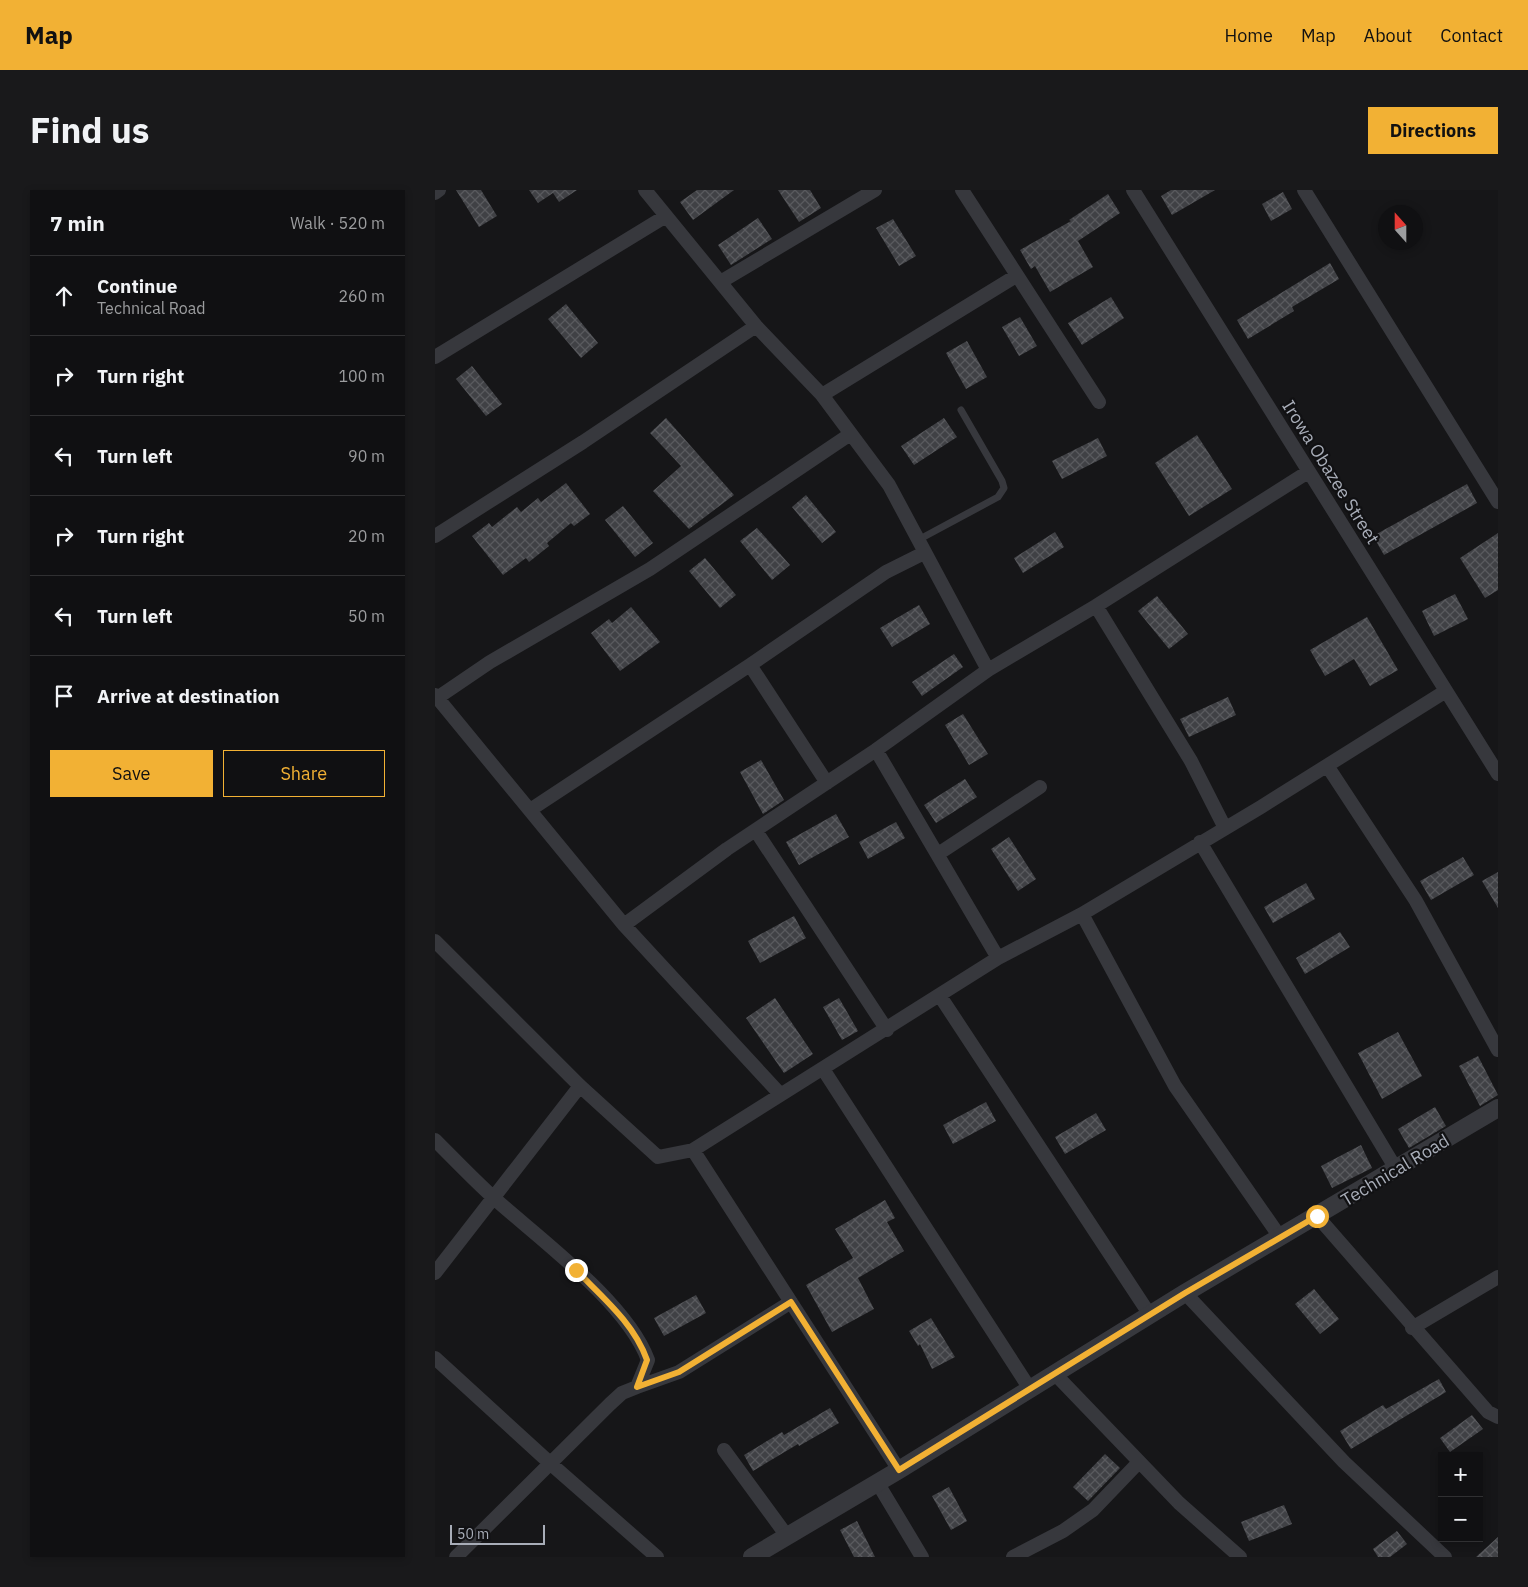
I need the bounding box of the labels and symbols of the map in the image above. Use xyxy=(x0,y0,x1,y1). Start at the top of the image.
north arrow xyxy=(1378,205,1423,250)
street label: Irowa Obazee Street xyxy=(1277,396,1385,548)
street label: Technical Road xyxy=(1337,1129,1453,1211)
route start xyxy=(1306,1205,1329,1228)
route end xyxy=(565,1259,588,1282)
scale bar xyxy=(450,1522,545,1545)

